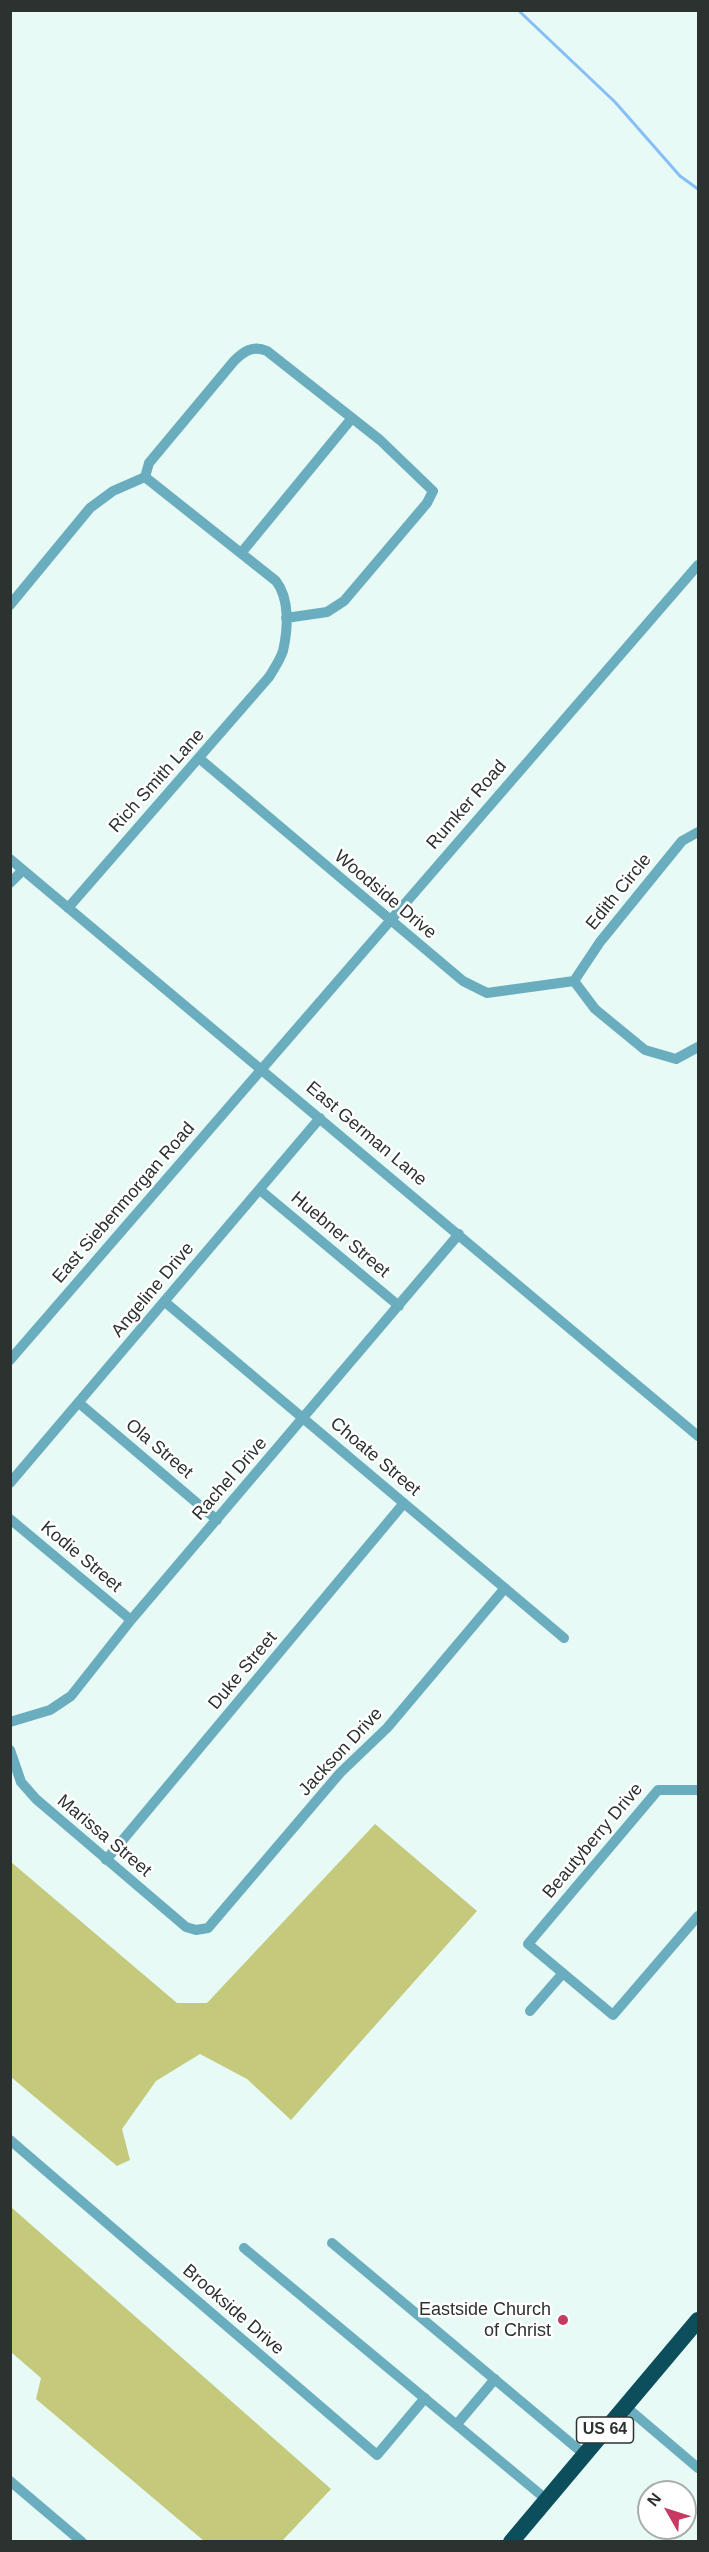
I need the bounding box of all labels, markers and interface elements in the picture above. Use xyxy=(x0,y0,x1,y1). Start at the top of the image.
street label: Rich Smith Lane xyxy=(105,725,209,837)
street label: Rumker Road xyxy=(422,756,512,854)
street label: Woodside Drive xyxy=(330,846,440,944)
street label: Edith Circle xyxy=(582,849,656,935)
street label: East German Lane xyxy=(301,1077,431,1191)
street label: East Siebenmorgan Road xyxy=(48,1118,200,1288)
street label: Huebner Street xyxy=(286,1187,394,1283)
street label: Angeline Drive xyxy=(107,1238,199,1342)
street label: Choate Street xyxy=(326,1413,424,1501)
street label: Ola Street xyxy=(121,1415,197,1483)
street label: Rachel Drive xyxy=(188,1433,272,1525)
street label: Kodie Street xyxy=(36,1517,126,1597)
street label: Duke Street xyxy=(204,1628,282,1714)
street label: Jackson Drive xyxy=(295,1703,387,1801)
street label: Beautyberry Drive xyxy=(538,1779,648,1903)
street label: Marissa Street xyxy=(53,1790,155,1882)
street label: Brookside Drive xyxy=(178,2260,288,2360)
place label: Eastside Church of Christ xyxy=(419,2299,551,2342)
marker: Eastside Church of Christ xyxy=(556,2313,570,2327)
road number: US 64 xyxy=(576,2417,634,2443)
north arrow xyxy=(637,2480,697,2540)
text: N xyxy=(644,2490,664,2509)

